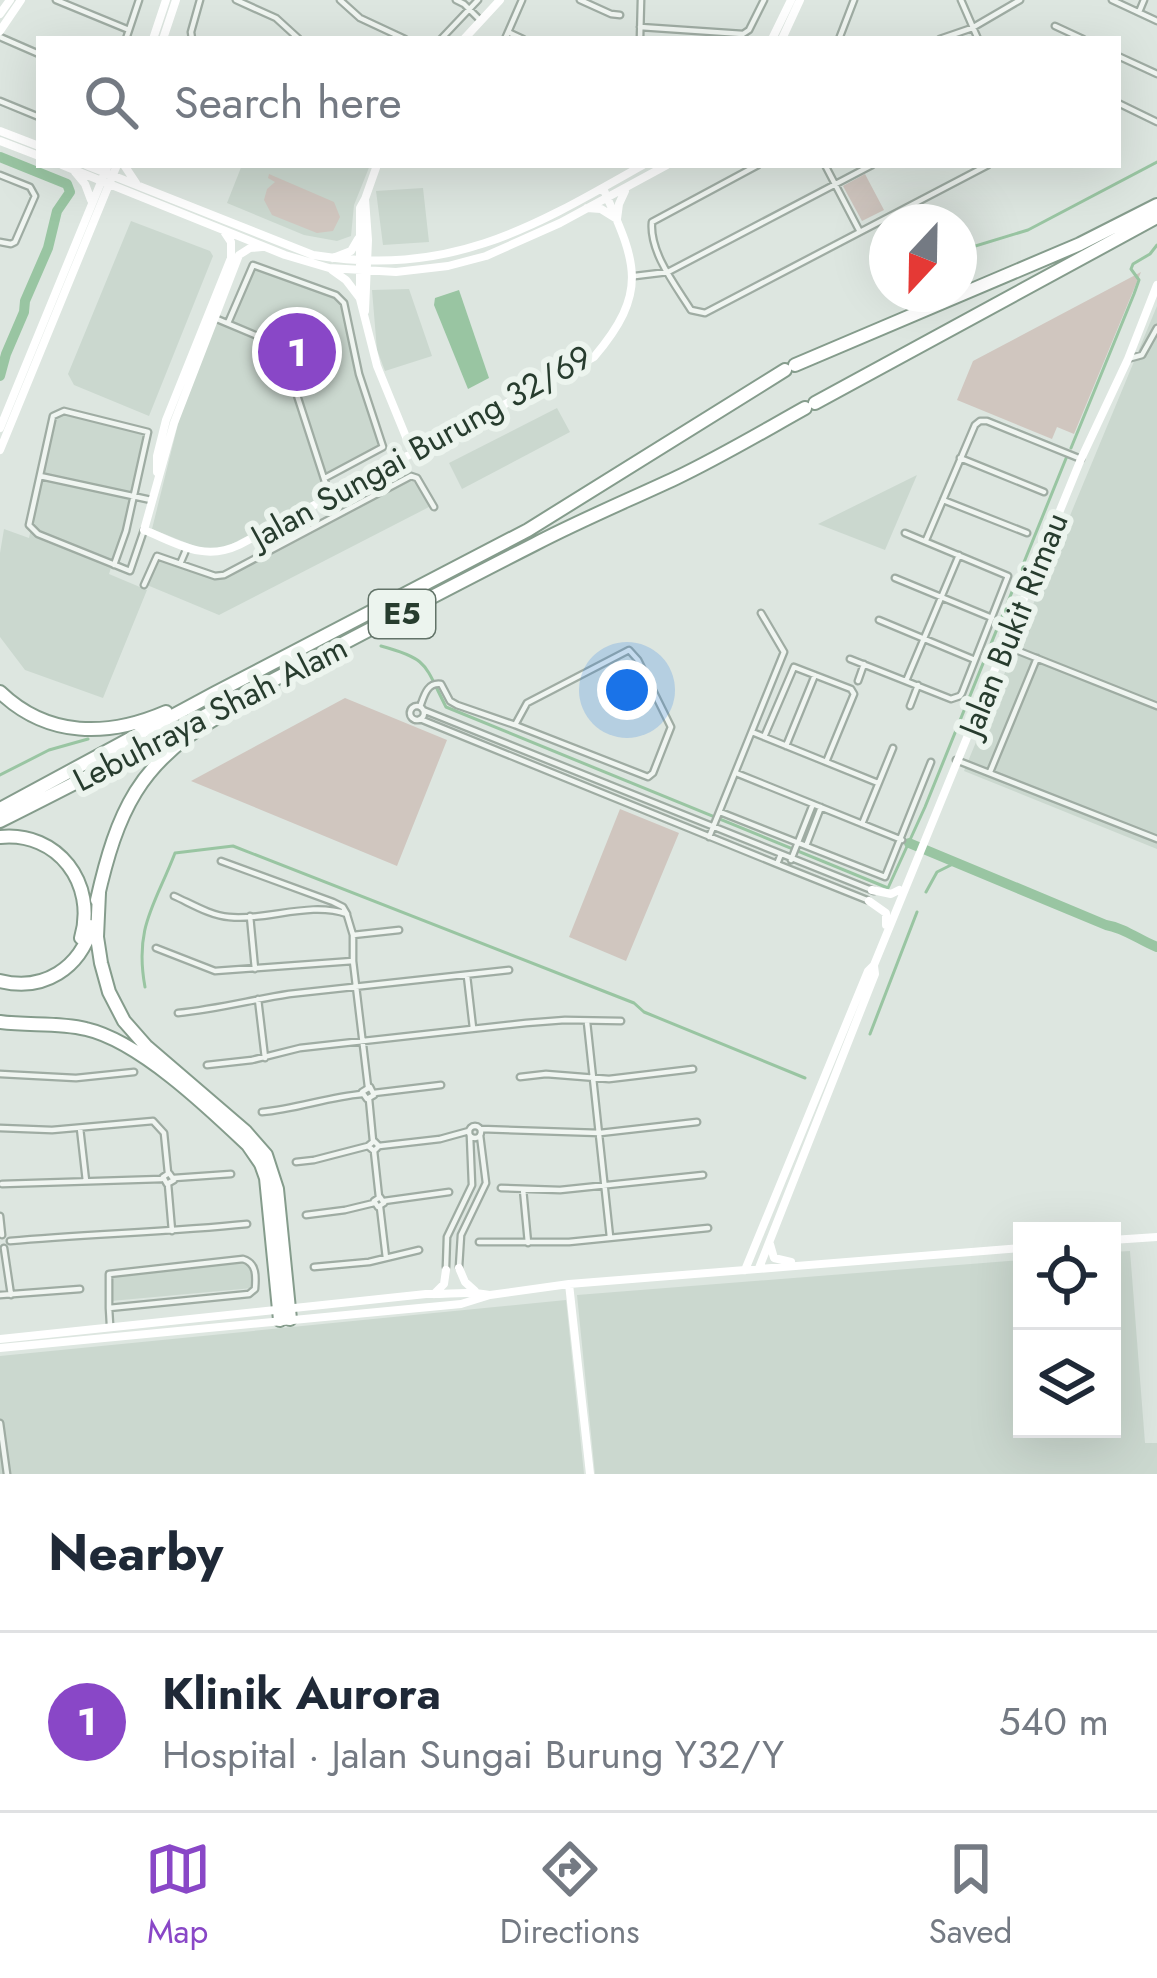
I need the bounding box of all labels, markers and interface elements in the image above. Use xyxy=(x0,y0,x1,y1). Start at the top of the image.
search box xyxy=(36,36,1121,168)
icon: search xyxy=(78,69,144,135)
text: Search here xyxy=(174,70,402,135)
north arrow xyxy=(869,204,977,312)
pin: 1 xyxy=(258,307,336,397)
street label: Jalan Sungai Burung 32/69 xyxy=(239,333,600,562)
street label: Jalan Bukit Rimau xyxy=(946,505,1080,747)
road number: E5 xyxy=(369,590,435,638)
street label: Lebuhraya Shah Alam xyxy=(65,624,355,803)
your location xyxy=(597,660,657,720)
map controls xyxy=(1013,1222,1121,1438)
button: locate xyxy=(1013,1222,1121,1330)
button: layers xyxy=(1013,1330,1121,1438)
text: Nearby xyxy=(48,1515,223,1589)
text: Klinik Aurora xyxy=(162,1661,441,1726)
text: 1 xyxy=(77,1693,97,1750)
text: 540 m xyxy=(999,1693,1109,1750)
text: Hospital · Jalan Sungai Burung Y32/Y xyxy=(162,1726,784,1783)
tab: Map xyxy=(145,1836,211,1955)
tab: Directions xyxy=(500,1836,640,1955)
tab: Saved xyxy=(929,1836,1012,1955)

